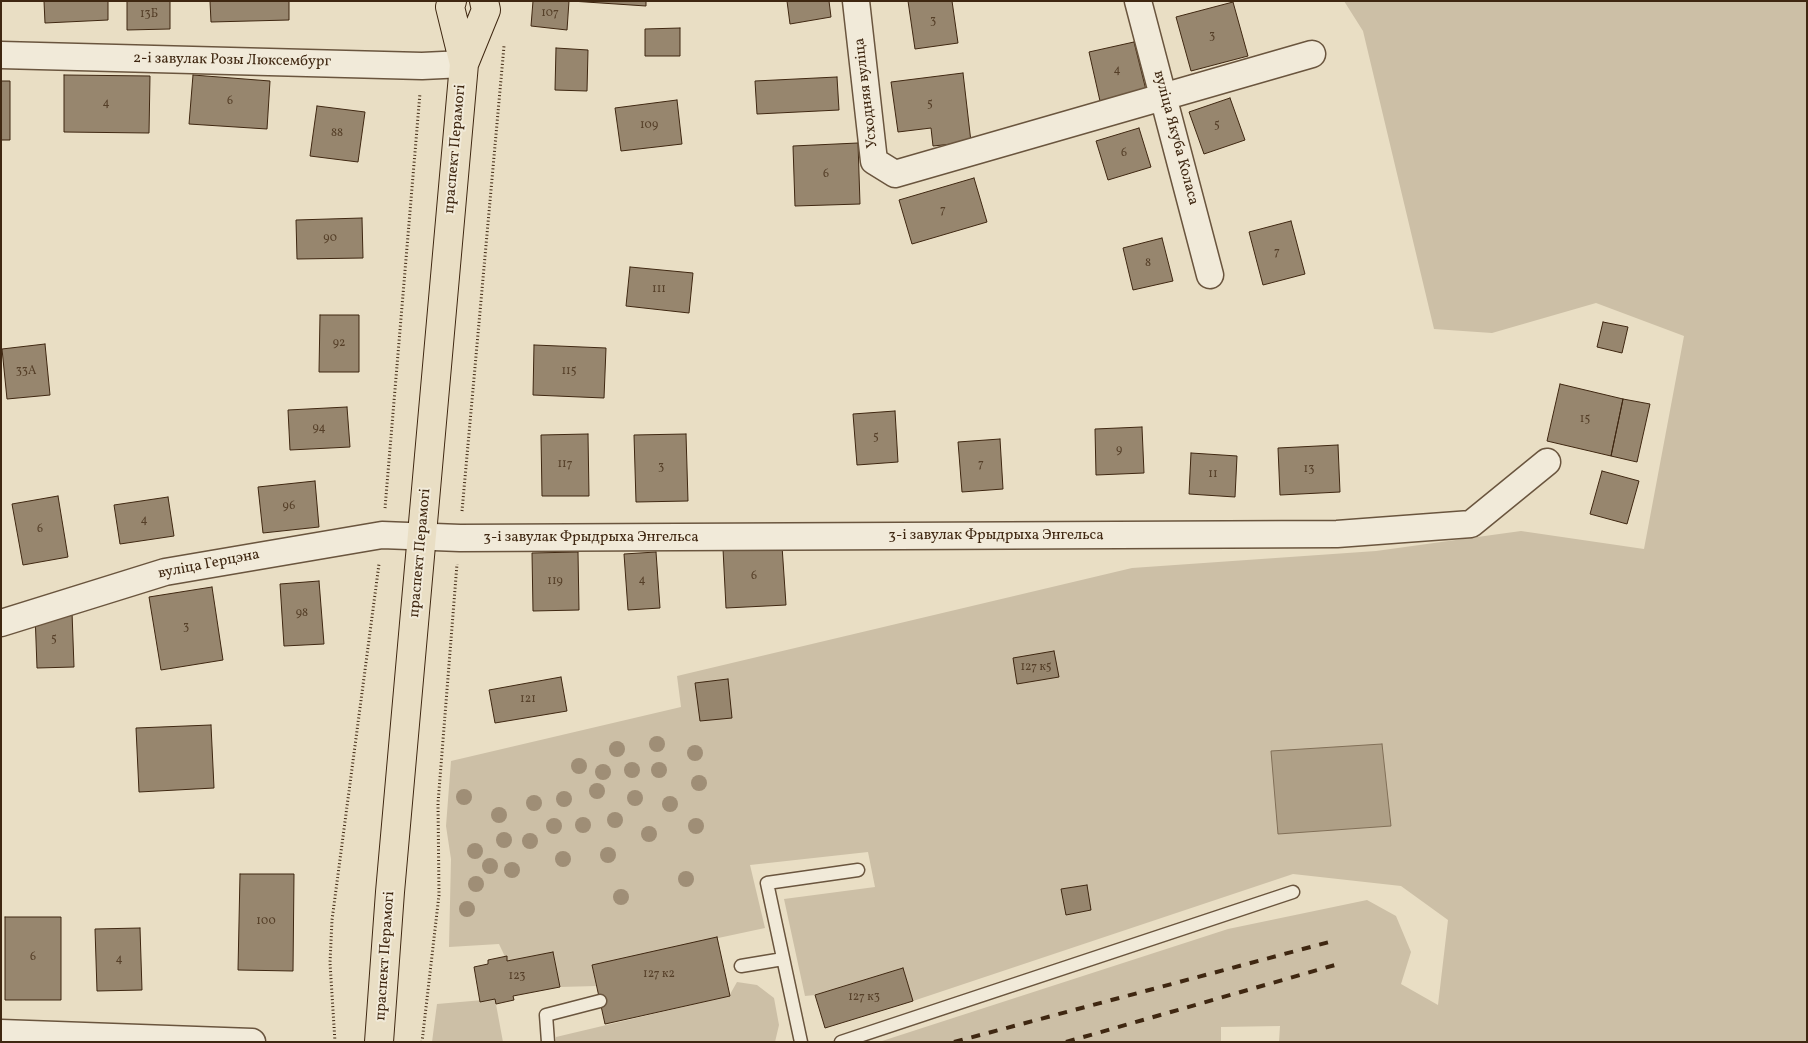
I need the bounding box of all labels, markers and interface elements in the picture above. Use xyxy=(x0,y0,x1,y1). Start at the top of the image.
house number: 107 xyxy=(541,7,559,21)
house number: 13Б xyxy=(140,8,158,22)
house number: 3 xyxy=(930,15,936,29)
house number: 3 xyxy=(1209,30,1215,44)
street label: Усходняя вуліца xyxy=(851,37,883,149)
street label: 2-і завулак Розы Люксембург xyxy=(133,50,331,72)
house number: 4 xyxy=(1113,64,1121,78)
street label: вуліца Якуба Коласа xyxy=(1148,69,1202,207)
street label: праспект Перамогі xyxy=(441,84,471,214)
house number: 6 xyxy=(227,95,233,109)
house number: 4 xyxy=(102,97,110,111)
house number: 5 xyxy=(927,98,933,112)
house number: 109 xyxy=(640,119,658,133)
house number: 5 xyxy=(1214,119,1220,133)
house number: 88 xyxy=(331,127,343,141)
house number: 6 xyxy=(1121,147,1127,161)
house number: 6 xyxy=(823,168,829,182)
house number: 7 xyxy=(940,204,946,218)
house number: 90 xyxy=(323,232,337,246)
house number: 7 xyxy=(1274,246,1280,260)
house number: 8 xyxy=(1145,257,1151,271)
house number: 111 xyxy=(652,283,666,297)
house number: 92 xyxy=(333,337,345,351)
house number: 33А xyxy=(16,365,36,379)
house number: 115 xyxy=(561,365,577,379)
house number: 15 xyxy=(1580,413,1590,427)
house number: 94 xyxy=(312,422,326,436)
house number: 5 xyxy=(873,431,879,445)
house number: 9 xyxy=(1116,444,1122,458)
house number: 117 xyxy=(557,458,573,472)
house number: 7 xyxy=(978,458,984,472)
house number: 3 xyxy=(658,461,664,475)
house number: 13 xyxy=(1304,463,1314,477)
house number: 11 xyxy=(1208,468,1218,482)
street label: праспект Перамогі xyxy=(406,488,436,618)
house number: 96 xyxy=(283,500,295,514)
house number: 4 xyxy=(140,514,148,528)
house number: 6 xyxy=(37,523,43,537)
street label: 3-і завулак Фрыдрыха Энгельса xyxy=(888,527,1104,545)
street label: 3-і завулак Фрыдрыха Энгельса xyxy=(483,529,699,547)
street label: вуліца Герцэна xyxy=(157,546,261,584)
house number: 6 xyxy=(751,570,757,584)
house number: 4 xyxy=(638,574,646,588)
house number: 119 xyxy=(547,575,563,589)
house number: 98 xyxy=(296,607,308,621)
house number: 3 xyxy=(183,621,189,635)
house number: 5 xyxy=(51,633,57,647)
house number: 127 к5 xyxy=(1020,661,1052,675)
house number: 121 xyxy=(520,693,536,707)
street label: праспект Перамогі xyxy=(373,891,399,1021)
house number: 100 xyxy=(256,915,276,929)
house number: 6 xyxy=(30,951,36,965)
house number: 4 xyxy=(115,953,123,967)
house number: 127 к2 xyxy=(643,968,675,982)
house number: 123 xyxy=(509,970,525,984)
house number: 127 к3 xyxy=(848,991,880,1005)

